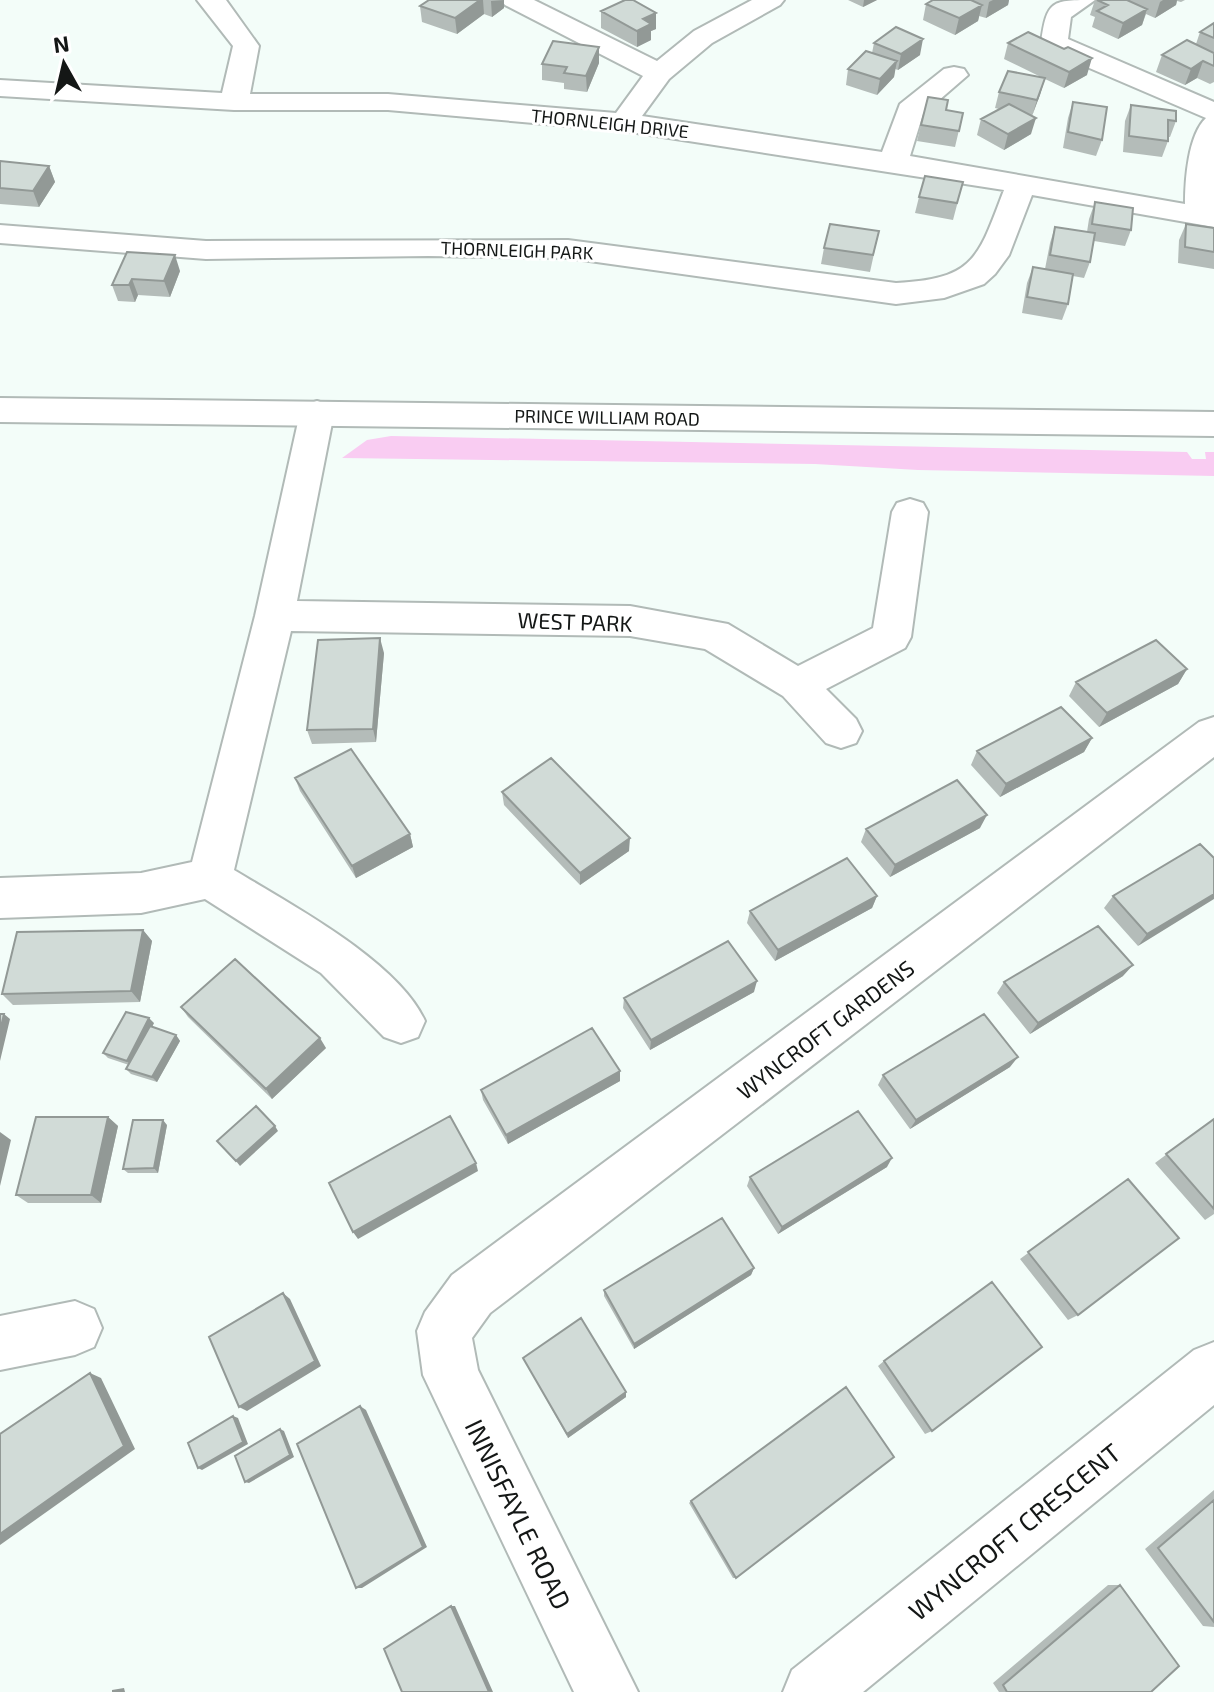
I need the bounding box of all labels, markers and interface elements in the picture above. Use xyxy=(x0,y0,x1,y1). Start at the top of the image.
north arrow xyxy=(24,24,104,104)
text: N xyxy=(51,29,71,57)
street label: THORNLEIGH DRIVE xyxy=(530,104,690,142)
street label: THORNLEIGH PARK xyxy=(440,236,594,264)
street label: PRINCE WILLIAM ROAD xyxy=(514,404,700,430)
street label: WEST PARK xyxy=(517,606,633,636)
street label: WYNCROFT GARDENS xyxy=(731,954,919,1104)
street label: INNISFAYLE ROAD xyxy=(460,1414,578,1614)
street label: WYNCROFT CRESCENT xyxy=(902,1436,1126,1626)

